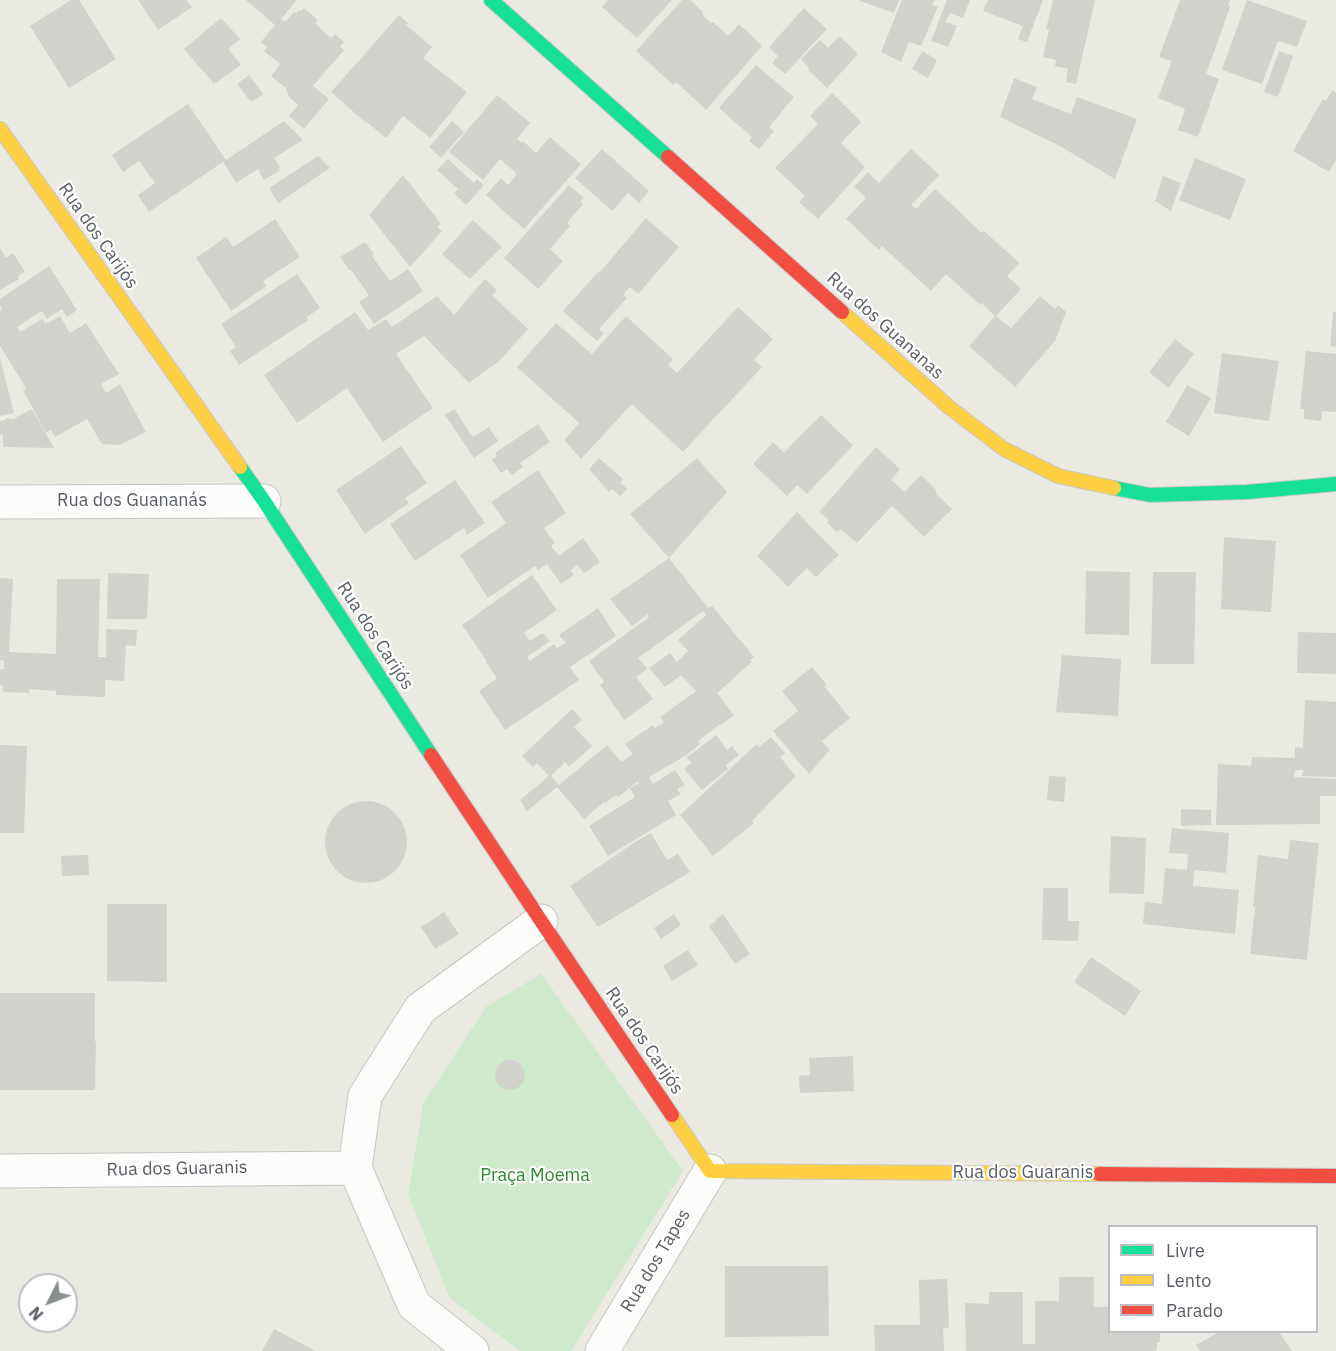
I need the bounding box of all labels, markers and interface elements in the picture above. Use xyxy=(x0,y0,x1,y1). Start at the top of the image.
street label: Rua dos Carijós xyxy=(53,179,143,293)
street label: Rua dos Guananas xyxy=(822,268,948,384)
street label: Rua dos Guananás xyxy=(57,490,207,512)
street label: Rua dos Carijós xyxy=(332,578,418,694)
street label: Rua dos Carijós xyxy=(600,983,688,1099)
street label: Rua dos Guaranis xyxy=(106,1157,248,1181)
street label: Rua dos Guaranis xyxy=(952,1162,1094,1184)
park label: Praça Moema xyxy=(480,1165,590,1187)
street label: Rua dos Tapes xyxy=(617,1205,695,1317)
legend xyxy=(1108,1225,1318,1333)
text: Livre xyxy=(1166,1239,1205,1262)
text: Lento xyxy=(1166,1269,1211,1292)
north arrow xyxy=(18,1273,78,1333)
text: Parado xyxy=(1166,1299,1223,1322)
text: N xyxy=(25,1303,47,1325)

